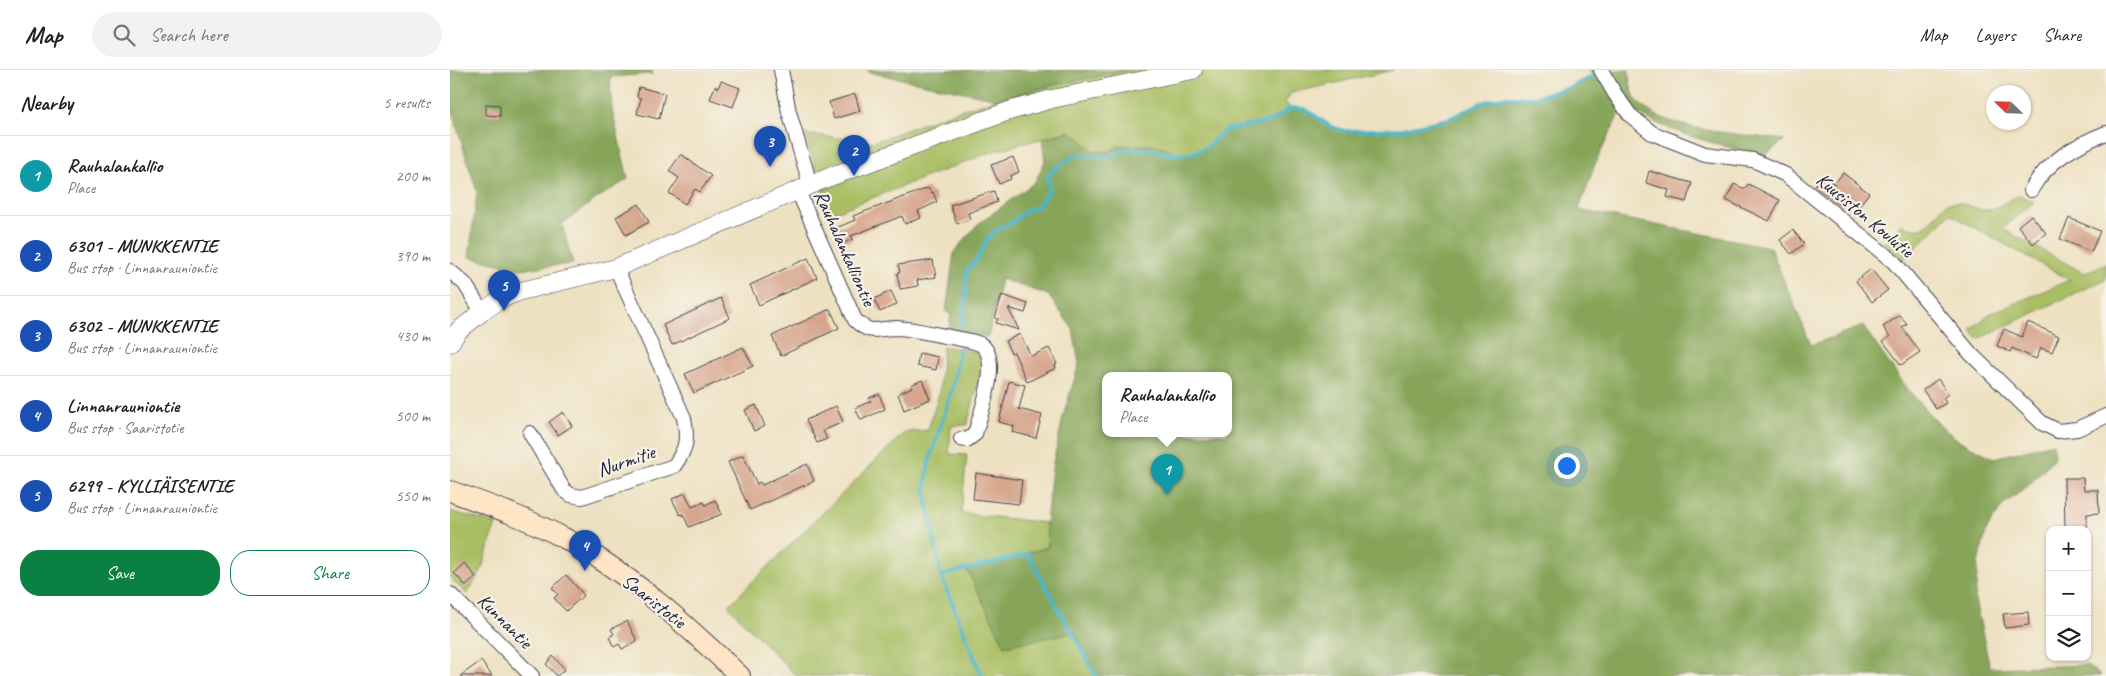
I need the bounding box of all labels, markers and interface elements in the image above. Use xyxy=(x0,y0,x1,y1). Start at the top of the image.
search box xyxy=(92,12,442,57)
text: Map xyxy=(25,20,62,50)
icon: search xyxy=(110,21,138,49)
text: Search here xyxy=(150,23,228,47)
text: Map xyxy=(1920,24,1948,46)
text: Layers xyxy=(1976,24,2015,46)
text: Share xyxy=(2043,24,2081,46)
north arrow xyxy=(1986,85,2031,130)
text: Nearby xyxy=(20,90,73,116)
text: 5 results xyxy=(383,93,430,113)
pin: 3 xyxy=(754,126,786,167)
pin: 2 xyxy=(838,135,870,176)
text: Rauhalankallio xyxy=(67,154,162,178)
text: 1 xyxy=(32,166,40,186)
text: 200 m xyxy=(396,166,430,186)
street label: Kuusiston Koulutie xyxy=(1811,167,1920,264)
text: Place xyxy=(67,178,95,198)
street label: Rauhalankalliontie xyxy=(808,186,882,311)
text: 6301 - MUNKKENTIE xyxy=(67,234,218,258)
text: 2 xyxy=(32,246,40,266)
text: 390 m xyxy=(396,246,430,266)
text: Bus stop · Linnanrauniontie xyxy=(67,258,217,278)
pin: 5 xyxy=(488,270,520,311)
text: 6302 - MUNKKENTIE xyxy=(67,314,218,338)
text: 3 xyxy=(32,326,40,346)
text: 430 m xyxy=(396,326,430,346)
text: Bus stop · Linnanrauniontie xyxy=(67,338,217,358)
popup xyxy=(1102,372,1232,437)
text: Rauhalankallio xyxy=(1119,383,1215,407)
text: Linnanrauniontie xyxy=(67,394,179,418)
text: 4 xyxy=(32,406,40,426)
text: 500 m xyxy=(396,406,430,426)
text: Place xyxy=(1119,407,1147,427)
text: Bus stop · Saaristotie xyxy=(67,418,183,438)
street label: Nurmitie xyxy=(594,439,660,482)
your location xyxy=(1554,453,1580,479)
pin: 1 xyxy=(1151,454,1183,495)
text: 6299 - KYLLIÄISENTIE xyxy=(67,474,233,498)
text: 5 xyxy=(33,486,39,506)
text: 550 m xyxy=(396,486,430,506)
text: Bus stop · Linnanrauniontie xyxy=(67,498,217,518)
map controls xyxy=(2046,526,2091,661)
button: + xyxy=(2046,526,2091,571)
pin: 4 xyxy=(569,530,601,571)
button: Save xyxy=(20,550,220,596)
button: Share xyxy=(230,550,430,596)
street label: Saaristotie xyxy=(617,568,692,635)
button: − xyxy=(2046,571,2091,616)
street label: Kunnantie xyxy=(472,588,539,655)
button: layers xyxy=(2046,616,2091,661)

